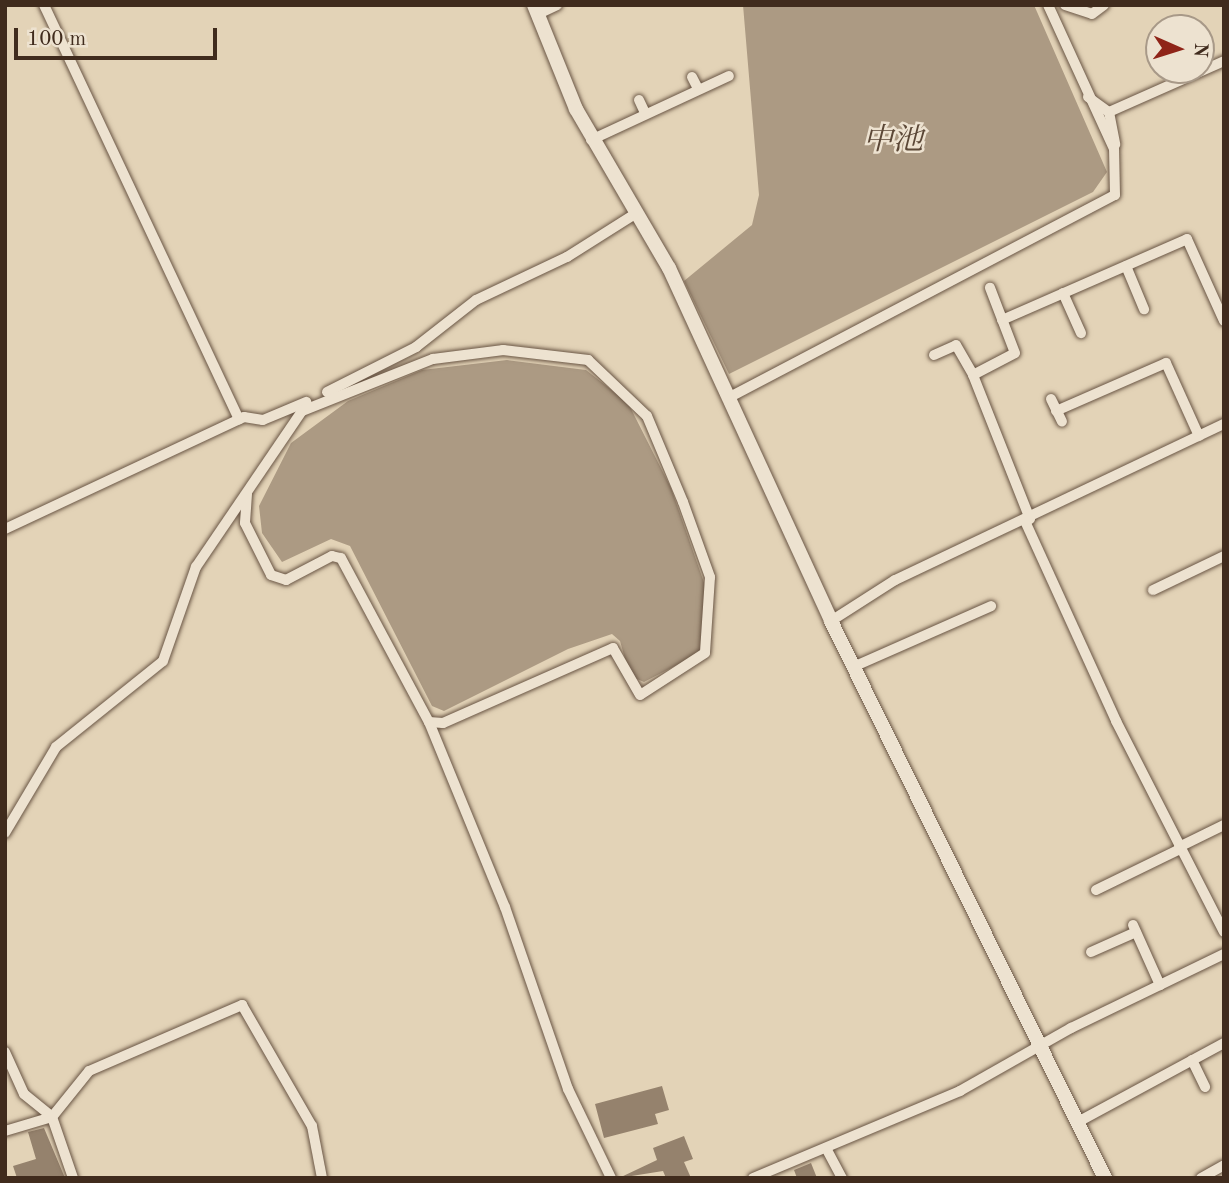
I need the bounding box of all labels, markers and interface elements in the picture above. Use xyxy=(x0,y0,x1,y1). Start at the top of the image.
scale bar xyxy=(18,14,220,58)
north arrow xyxy=(1145,14,1215,84)
text: 100 m xyxy=(27,29,86,50)
text: N xyxy=(1190,42,1209,58)
water label: 中池 xyxy=(863,123,923,159)

